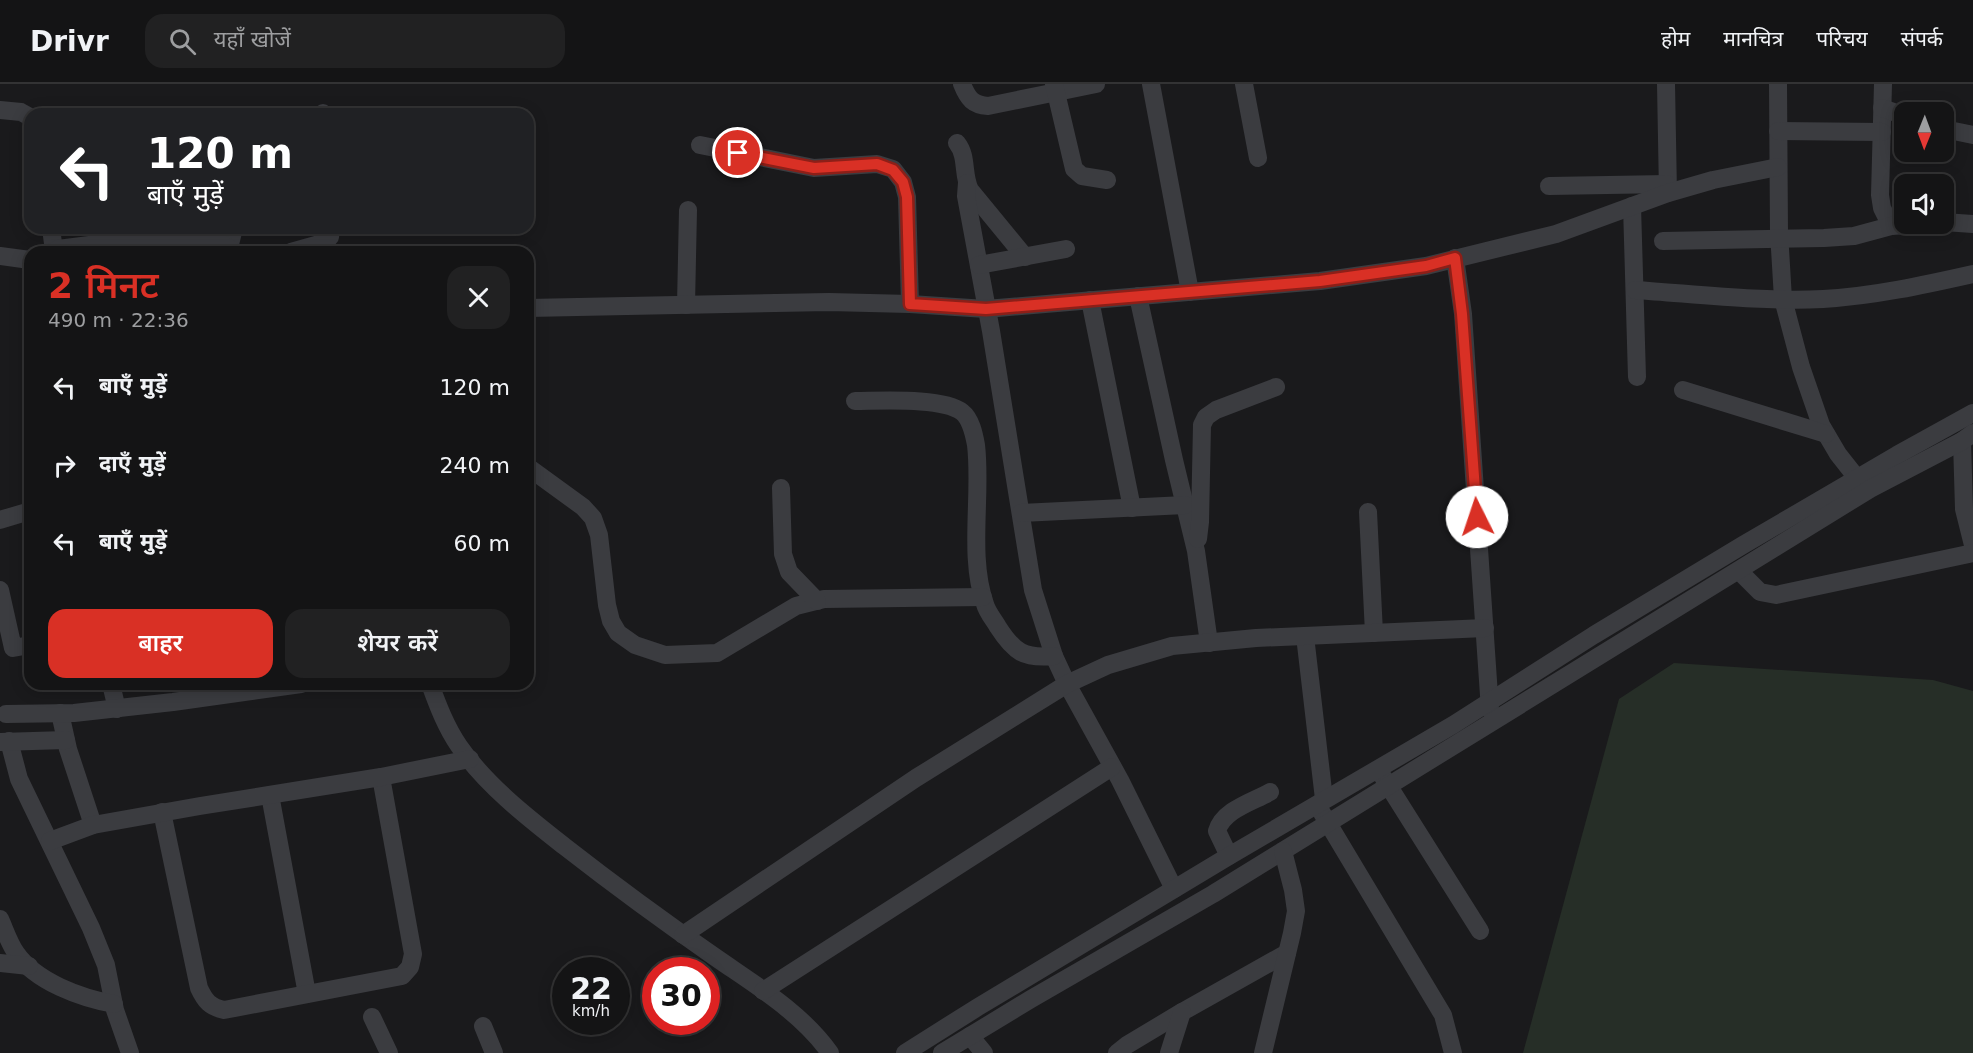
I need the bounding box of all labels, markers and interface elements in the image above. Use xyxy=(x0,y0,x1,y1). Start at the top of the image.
search box xyxy=(145,14,565,68)
text: Drivr xyxy=(30,25,109,58)
icon: search xyxy=(166,25,199,58)
text: यहाँ खोजें xyxy=(214,27,291,52)
text: होम xyxy=(1661,27,1690,51)
text: मानचित्र xyxy=(1723,27,1783,51)
text: परिचय xyxy=(1816,27,1868,51)
text: संपर्क xyxy=(1901,27,1943,51)
north arrow xyxy=(1894,102,1954,162)
map controls xyxy=(1894,102,1954,234)
pin xyxy=(712,127,763,178)
text: 120 m xyxy=(147,129,293,178)
icon: left xyxy=(48,132,126,210)
icon: arrive xyxy=(721,136,754,169)
button: sound xyxy=(1894,174,1954,234)
text: बाएँ मुड़ें xyxy=(147,179,224,210)
text: 2 मिनट xyxy=(48,265,159,306)
button: close xyxy=(447,266,510,329)
text: 490 m · 22:36 xyxy=(48,308,189,332)
icon: left xyxy=(48,371,81,404)
text: बाएँ मुड़ें xyxy=(99,373,167,398)
text: 120 m xyxy=(440,375,510,400)
icon: right xyxy=(48,449,81,482)
text: दाएँ मुड़ें xyxy=(99,451,166,476)
text: 240 m xyxy=(440,453,510,478)
position arrow xyxy=(1445,485,1509,549)
icon: left xyxy=(48,527,81,560)
text: बाएँ मुड़ें xyxy=(99,529,167,554)
text: 60 m xyxy=(454,531,510,556)
button: बाहर xyxy=(48,609,273,678)
button: शेयर करें xyxy=(285,609,510,678)
speed limit sign: 30 xyxy=(642,957,720,1035)
text: 22 xyxy=(570,971,612,1006)
text: km/h xyxy=(572,1002,610,1020)

